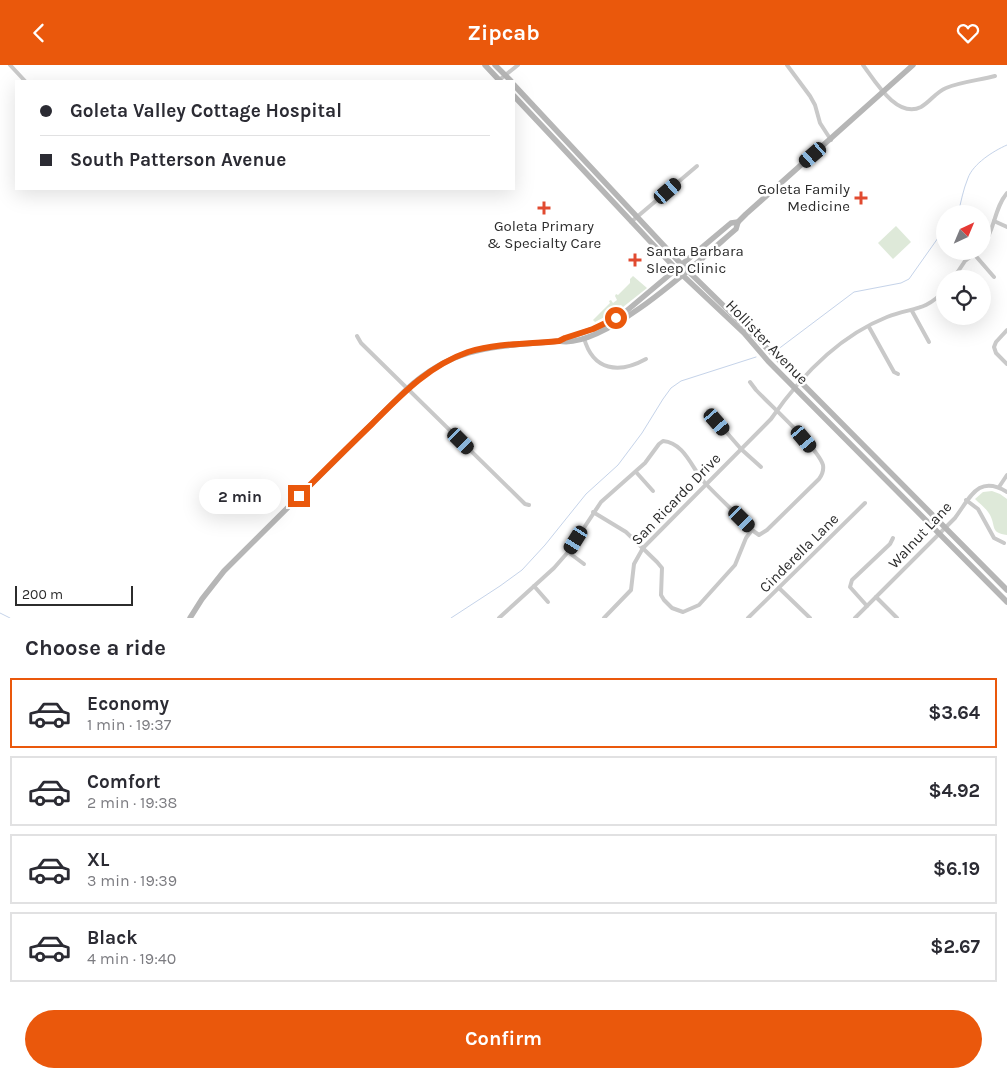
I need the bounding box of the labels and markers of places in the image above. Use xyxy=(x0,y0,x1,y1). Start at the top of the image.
place label: Goleta Family Medicine xyxy=(757,180,850,215)
marker: Goleta Family Medicine xyxy=(854,191,868,205)
marker: Goleta Primary & Specialty Care xyxy=(537,201,551,215)
place label: Goleta Primary & Specialty Care xyxy=(487,217,601,252)
place label: Santa Barbara Sleep Clinic xyxy=(646,242,744,277)
marker: Santa Barbara Sleep Clinic xyxy=(628,253,642,267)

